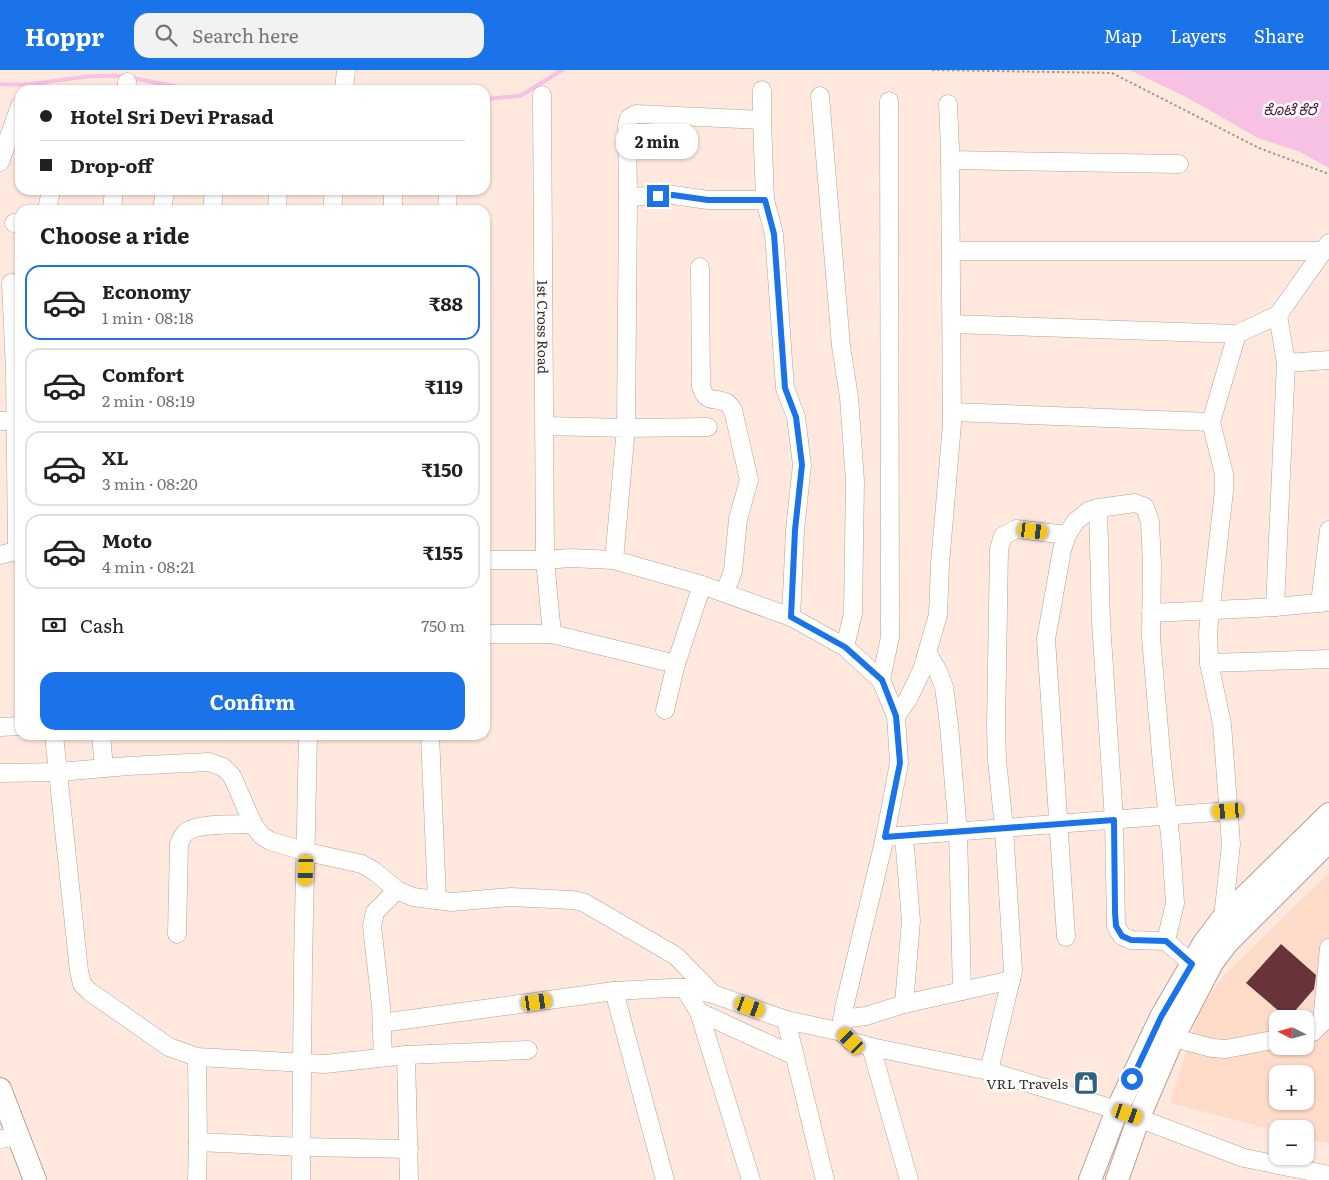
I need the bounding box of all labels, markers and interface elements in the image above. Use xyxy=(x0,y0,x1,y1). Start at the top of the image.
search box xyxy=(134,13,484,58)
text: Hoppr xyxy=(25,18,104,53)
icon: search xyxy=(152,21,180,49)
text: Search here xyxy=(192,21,299,49)
text: Map xyxy=(1104,22,1142,49)
text: Layers xyxy=(1170,22,1226,49)
text: Share xyxy=(1254,22,1304,49)
water label: ಕೊಟೆ ಕೆರೆ xyxy=(1263,97,1319,120)
text: Hotel Sri Devi Prasad xyxy=(70,102,274,130)
callout: 2 min xyxy=(617,124,699,158)
text: 2 min xyxy=(635,129,679,153)
text: Drop-off xyxy=(70,151,153,179)
route end xyxy=(647,185,669,207)
text: Choose a ride xyxy=(40,218,189,251)
text: Economy xyxy=(102,277,191,305)
icon: car xyxy=(42,280,87,325)
street label: 1st Cross Road xyxy=(533,280,554,375)
text: ₹88 xyxy=(429,289,463,317)
text: 1 min · 08:18 xyxy=(102,305,194,329)
text: Comfort xyxy=(102,360,184,388)
icon: car xyxy=(42,363,87,408)
text: ₹119 xyxy=(425,372,463,400)
text: 2 min · 08:19 xyxy=(102,388,195,412)
text: XL xyxy=(102,443,129,471)
icon: car xyxy=(42,446,87,491)
text: ₹150 xyxy=(421,455,463,483)
text: 3 min · 08:20 xyxy=(102,471,198,495)
car xyxy=(1017,522,1048,540)
text: Moto xyxy=(102,526,152,554)
icon: car xyxy=(42,529,87,574)
text: ₹155 xyxy=(423,538,463,566)
text: 4 min · 08:21 xyxy=(102,554,195,578)
icon: cash xyxy=(40,611,68,639)
text: Cash xyxy=(80,611,124,639)
text: 750 m xyxy=(421,613,465,637)
button: Confirm xyxy=(40,672,465,730)
car xyxy=(1212,802,1243,820)
car xyxy=(297,855,314,885)
car xyxy=(521,992,552,1012)
car xyxy=(733,995,766,1019)
north arrow xyxy=(1269,1010,1314,1055)
map controls xyxy=(1269,1010,1314,1165)
car xyxy=(835,1025,866,1057)
button: + xyxy=(1269,1065,1314,1110)
route start xyxy=(1121,1068,1143,1090)
shop icon: VRL Travels xyxy=(1073,1070,1099,1096)
place label: VRL Travels xyxy=(986,1073,1068,1093)
car xyxy=(1111,1102,1144,1126)
button: − xyxy=(1269,1120,1314,1165)

